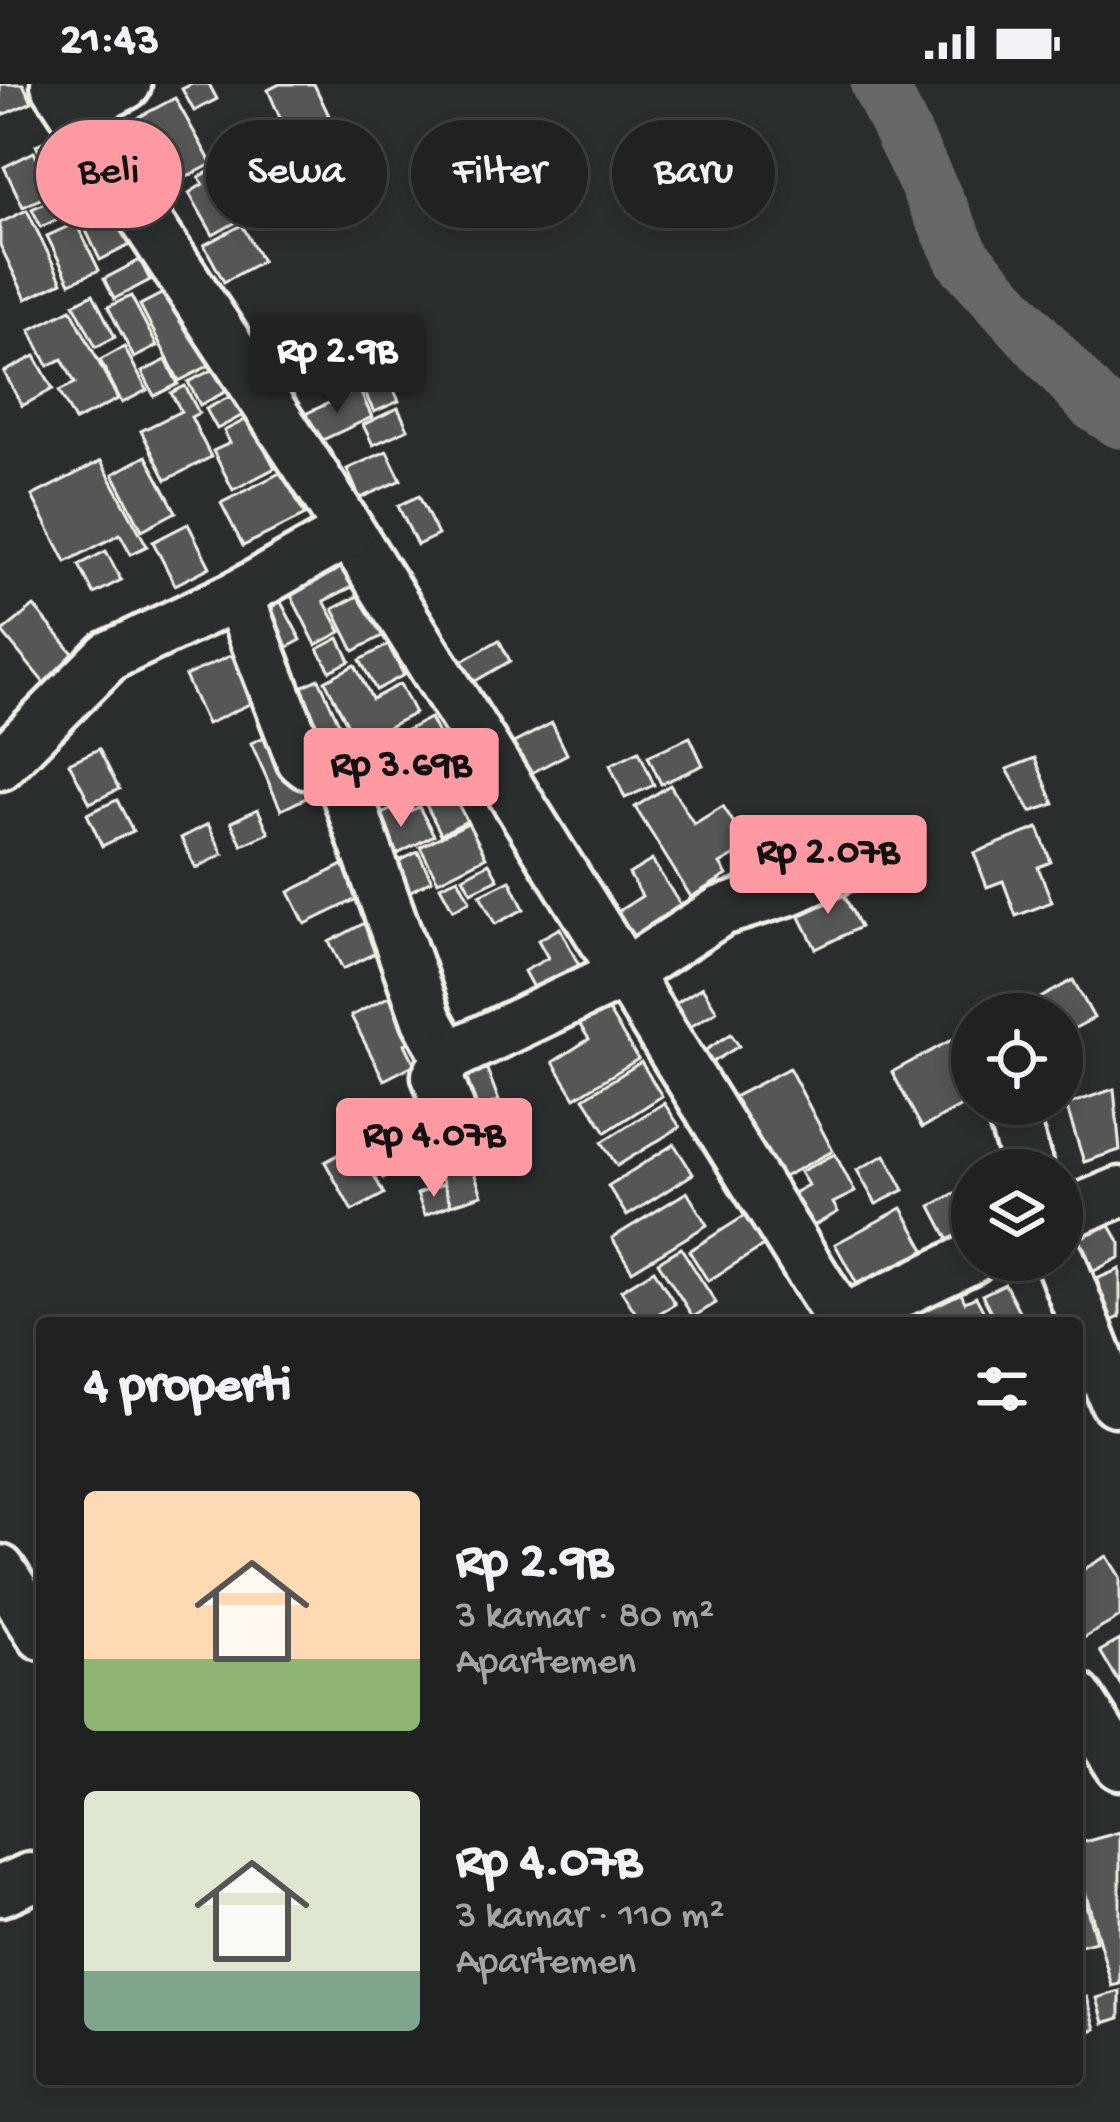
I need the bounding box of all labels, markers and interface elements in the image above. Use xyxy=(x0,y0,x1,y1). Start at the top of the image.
text: 21:43 xyxy=(60,16,159,69)
chip: Beli xyxy=(36,120,182,228)
chip: Sewa xyxy=(206,120,387,228)
chip: Filter xyxy=(411,120,588,228)
chip: Baru xyxy=(612,120,775,228)
pin: Rp 2.9B xyxy=(226,314,448,416)
text: Rp 2.9B xyxy=(277,330,397,376)
pin: Rp 3.69B xyxy=(277,728,525,830)
text: Rp 3.69B xyxy=(331,744,471,790)
pin: Rp 2.07B xyxy=(704,815,952,917)
text: Rp 2.07B xyxy=(757,831,899,877)
map controls xyxy=(951,993,1083,1281)
button: locate xyxy=(951,993,1083,1125)
pin: Rp 4.07B xyxy=(310,1098,558,1200)
text: Rp 4.07B xyxy=(363,1114,505,1160)
button: layers xyxy=(951,1149,1083,1281)
icon: filters xyxy=(969,1356,1035,1422)
text: 4 properti xyxy=(84,1359,291,1419)
text: Rp 2.9B xyxy=(456,1535,613,1595)
icon: home xyxy=(180,1539,324,1683)
text: 3 kamar · 80 m² xyxy=(456,1595,714,1641)
text: Apartemen xyxy=(456,1641,636,1687)
text: Rp 4.07B xyxy=(456,1835,642,1895)
icon: home xyxy=(180,1839,324,1983)
text: 3 kamar · 110 m² xyxy=(456,1895,724,1941)
text: Apartemen xyxy=(456,1941,636,1987)

